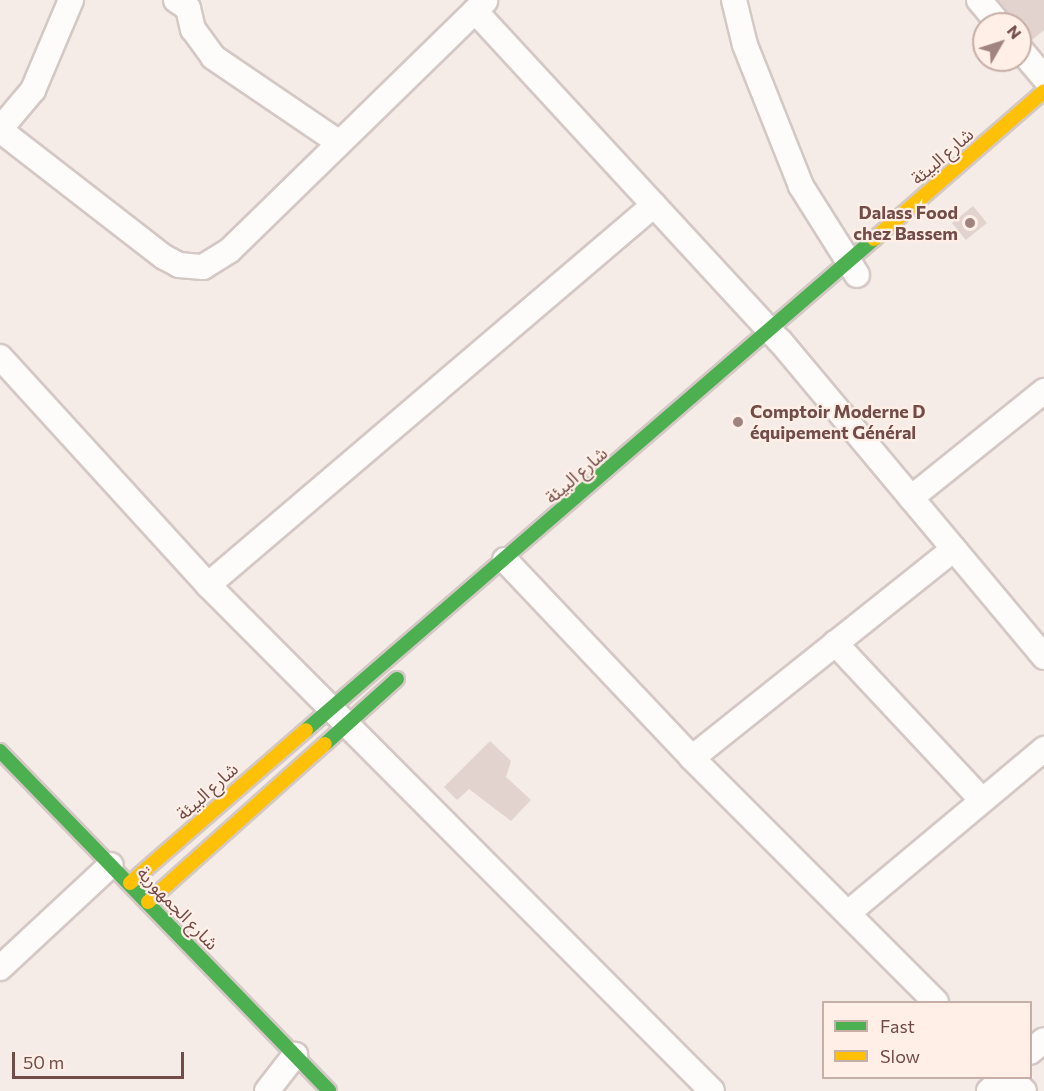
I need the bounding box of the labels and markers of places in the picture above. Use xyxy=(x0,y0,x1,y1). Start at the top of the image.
place label: Dalass Food chez Bassem xyxy=(853,202,958,244)
marker: Dalass Food chez Bassem xyxy=(963,216,977,230)
place label: Comptoir Moderne D équipement Général xyxy=(750,401,925,444)
marker: Comptoir Moderne D équipement Général xyxy=(731,415,745,429)

